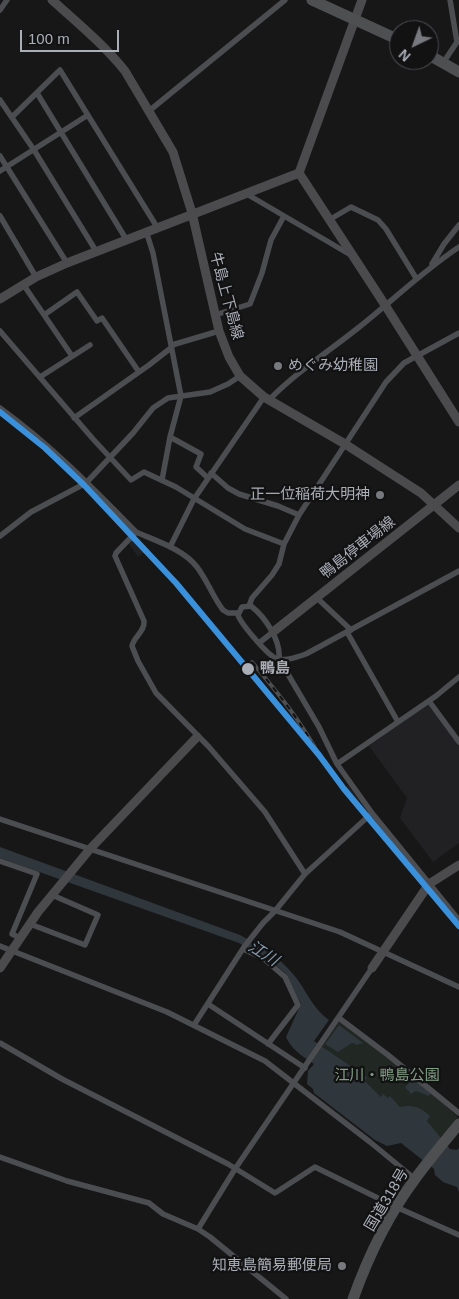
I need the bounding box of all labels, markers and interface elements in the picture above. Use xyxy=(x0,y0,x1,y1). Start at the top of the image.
scale bar xyxy=(22,20,121,52)
north arrow xyxy=(389,20,439,70)
text: 100 m xyxy=(28,30,70,47)
text: N xyxy=(396,46,414,65)
street label: 牛島上下島線 xyxy=(206,250,246,342)
place label: めぐみ幼稚園 xyxy=(288,357,378,375)
marker: めぐみ幼稚園 xyxy=(272,360,284,372)
place label: 正一位稲荷大明神 xyxy=(250,486,370,504)
marker: 正一位稲荷大明神 xyxy=(374,489,386,501)
street label: 鴨島停車場線 xyxy=(317,513,399,583)
place label: 鴨島 xyxy=(260,660,290,678)
marker: 鴨島 xyxy=(240,661,256,677)
water label: 江川 xyxy=(244,937,282,971)
park label: 江川・鴨島公園 xyxy=(335,1067,439,1085)
street label: 国道318号 xyxy=(361,1165,413,1235)
place label: 知恵島簡易郵便局 xyxy=(212,1257,332,1275)
marker: 知恵島簡易郵便局 xyxy=(336,1260,348,1272)

